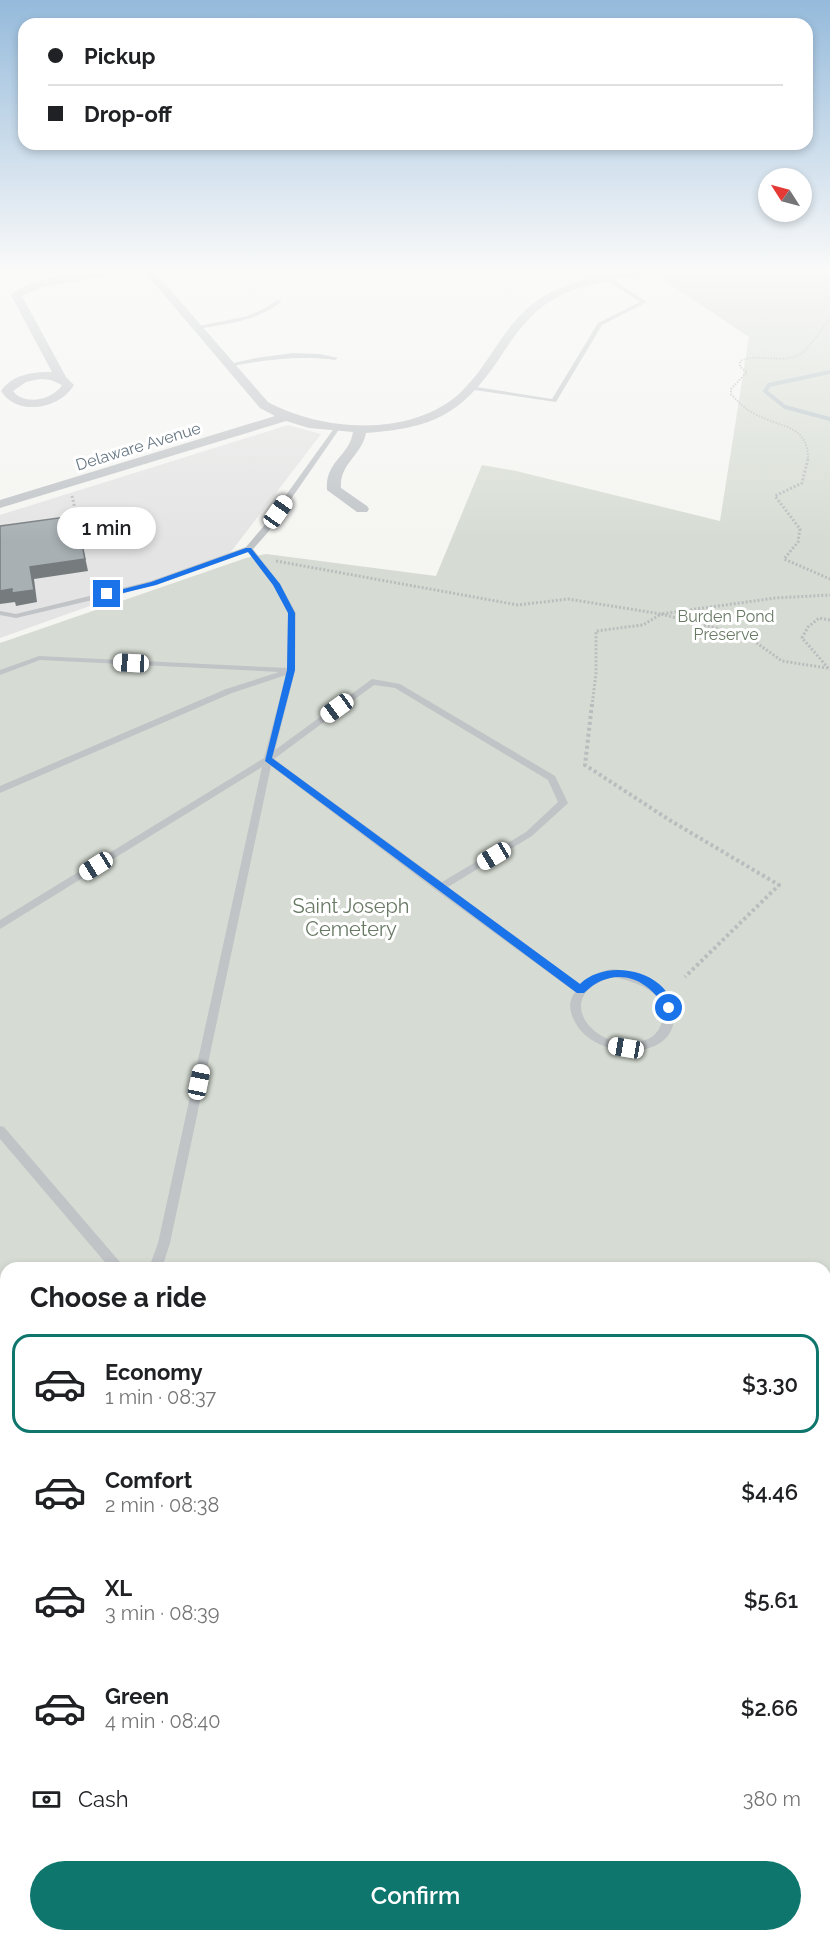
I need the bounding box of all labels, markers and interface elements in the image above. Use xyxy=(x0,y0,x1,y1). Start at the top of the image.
text: Pickup xyxy=(84,43,156,69)
text: Drop-off xyxy=(84,101,172,127)
north arrow xyxy=(758,168,812,222)
map controls xyxy=(758,168,812,222)
street label: Delaware Avenue xyxy=(73,418,203,475)
car xyxy=(260,492,296,532)
callout: 1 min xyxy=(57,507,156,549)
text: 1 min xyxy=(82,516,131,540)
route end xyxy=(93,580,120,607)
park label: Burden Pond Preserve xyxy=(678,607,774,644)
car xyxy=(113,653,149,673)
car xyxy=(317,690,357,726)
car xyxy=(474,839,514,873)
car xyxy=(76,849,116,883)
park label: Saint Joseph Cemetery xyxy=(293,894,409,941)
route start xyxy=(655,994,682,1021)
car xyxy=(607,1036,645,1060)
car xyxy=(186,1063,212,1101)
text: Choose a ride xyxy=(30,1282,206,1313)
icon: car xyxy=(33,1357,87,1411)
text: Economy xyxy=(105,1359,203,1385)
text: $3.30 xyxy=(742,1371,798,1397)
text: 1 min · 08:37 xyxy=(105,1385,216,1409)
icon: car xyxy=(33,1465,87,1519)
text: Comfort xyxy=(105,1467,192,1493)
text: $4.46 xyxy=(741,1479,798,1505)
text: 2 min · 08:38 xyxy=(105,1493,219,1517)
icon: car xyxy=(33,1573,87,1627)
text: XL xyxy=(105,1575,132,1601)
text: $5.61 xyxy=(744,1587,798,1613)
text: 3 min · 08:39 xyxy=(105,1601,219,1625)
icon: car xyxy=(33,1681,87,1735)
text: Green xyxy=(105,1683,169,1709)
text: $2.66 xyxy=(741,1695,798,1721)
text: 4 min · 08:40 xyxy=(105,1709,220,1733)
icon: cash xyxy=(30,1783,63,1816)
text: Cash xyxy=(78,1786,129,1812)
text: 380 m xyxy=(743,1787,801,1811)
button: Confirm xyxy=(30,1861,801,1930)

